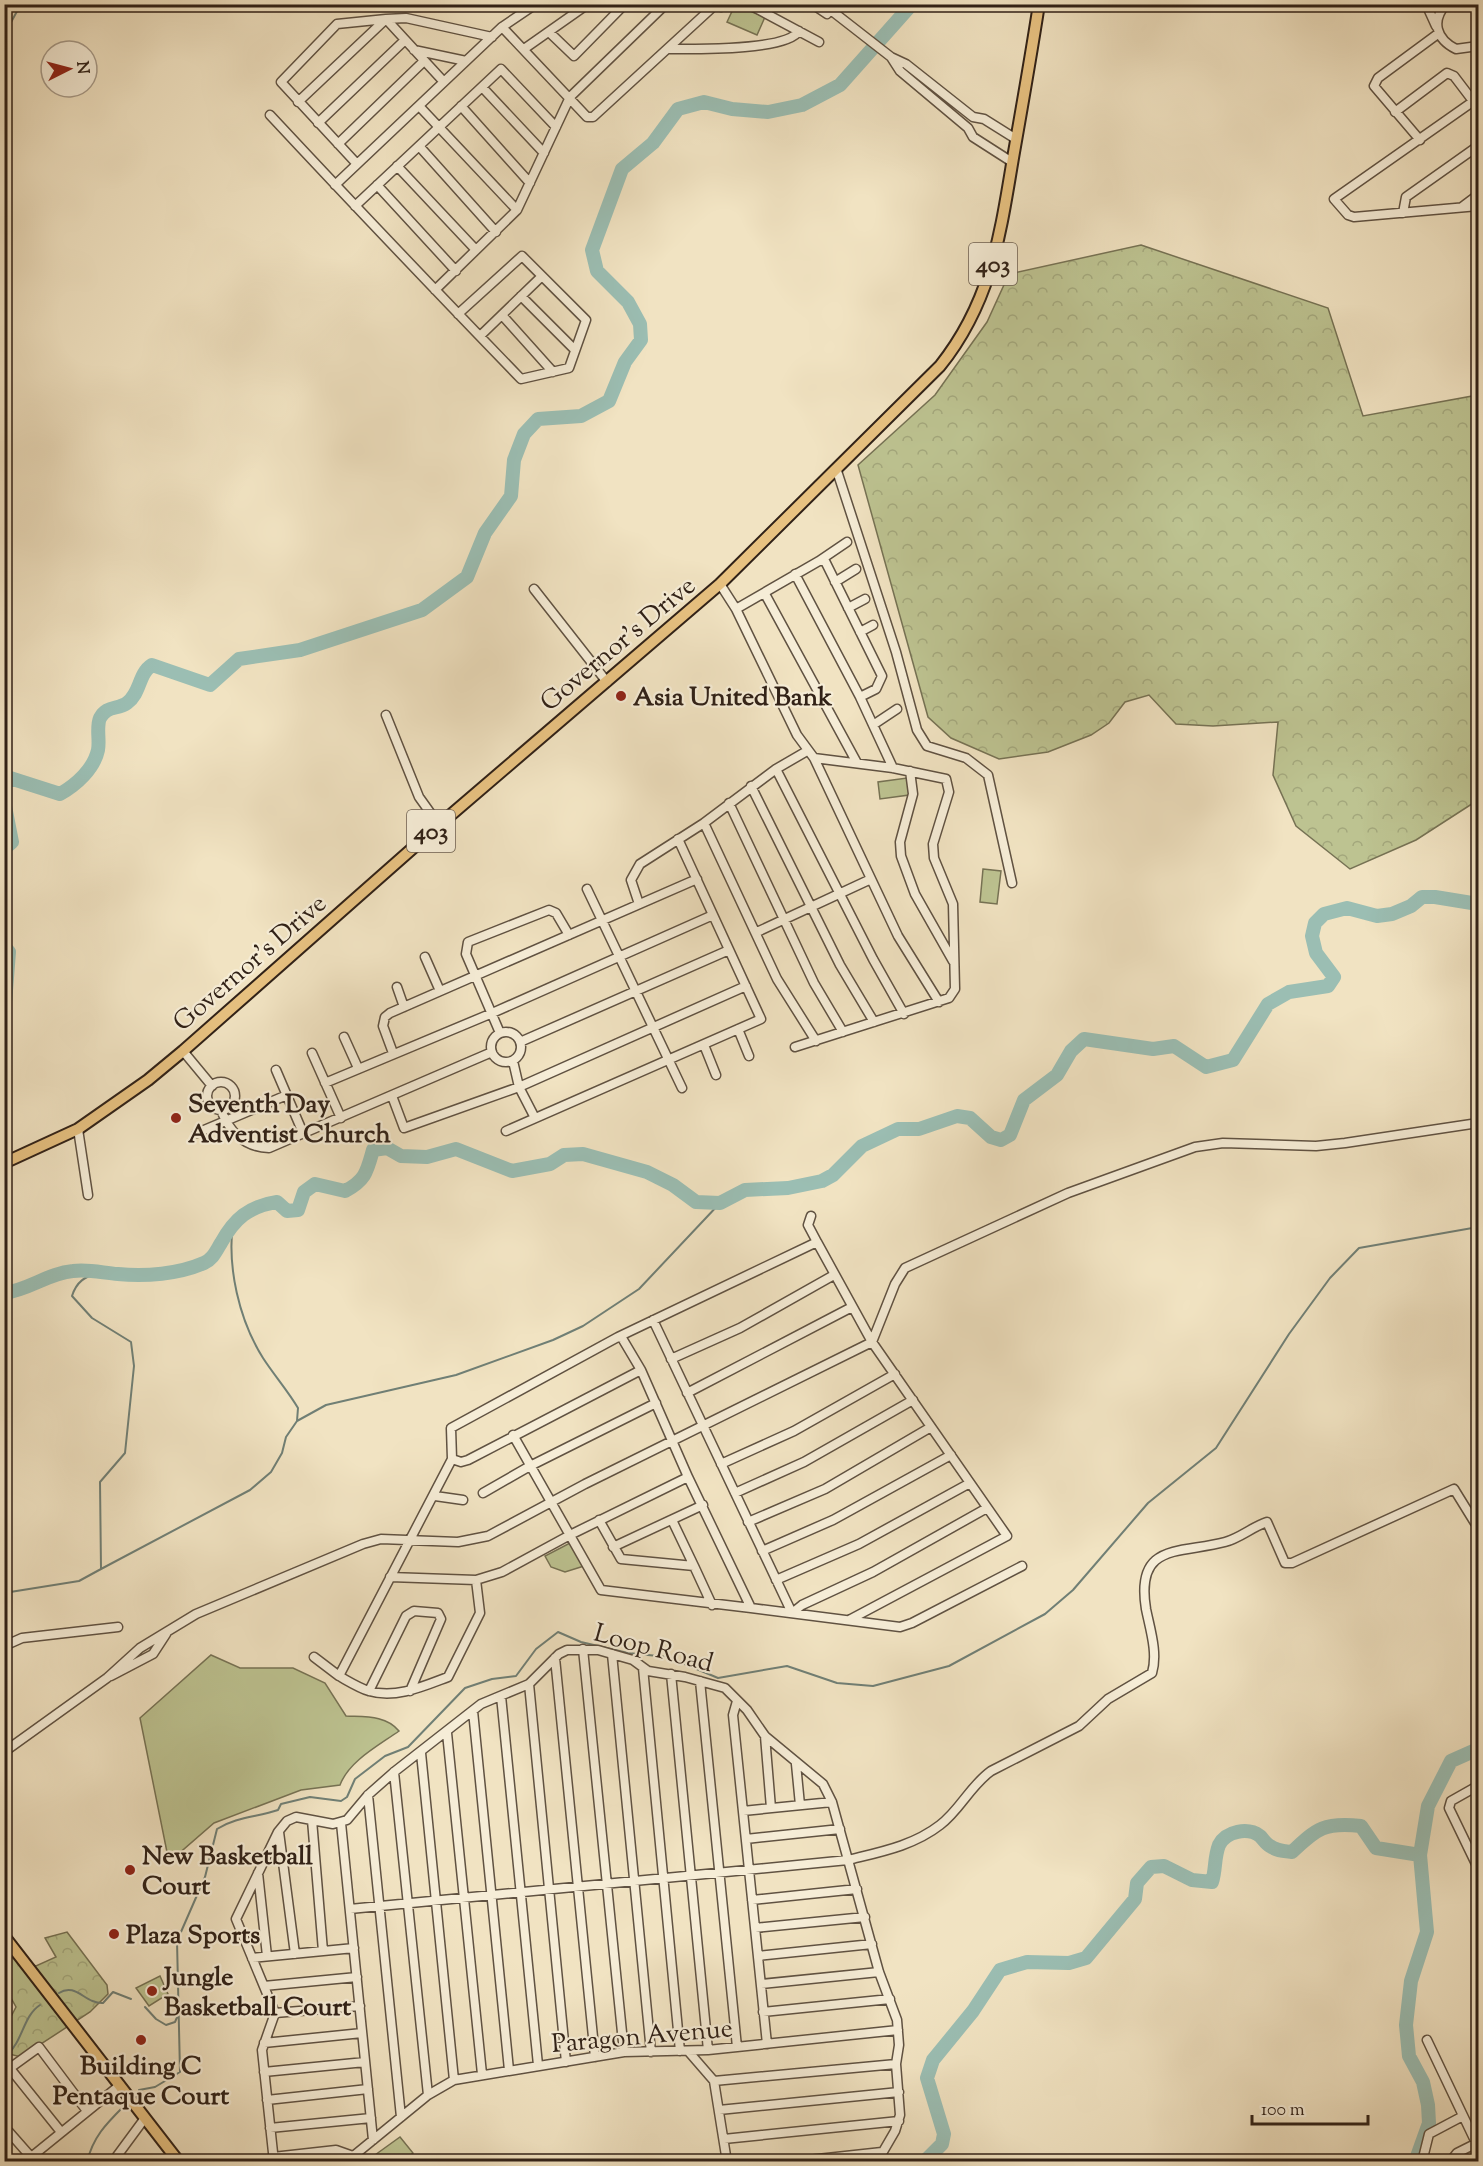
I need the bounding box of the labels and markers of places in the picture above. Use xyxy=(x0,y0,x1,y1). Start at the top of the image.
place label: Asia United Bank xyxy=(633,680,833,717)
marker: Asia United Bank xyxy=(614,689,628,703)
place label: Seventh Day Adventist Church xyxy=(188,1087,392,1154)
marker: Seventh Day Adventist Church xyxy=(169,1111,183,1125)
place label: New Basketball Court xyxy=(142,1839,313,1906)
marker: New Basketball Court xyxy=(123,1863,137,1877)
place label: Plaza Sports xyxy=(126,1918,260,1955)
marker: Plaza Sports xyxy=(107,1927,121,1941)
place label: Jungle Basketball Court xyxy=(162,1960,351,2027)
marker: Jungle Basketball Court xyxy=(145,1984,159,1998)
marker: Building C Pentaque Court xyxy=(134,2033,148,2047)
place label: Building C Pentaque Court xyxy=(53,2049,229,2116)

